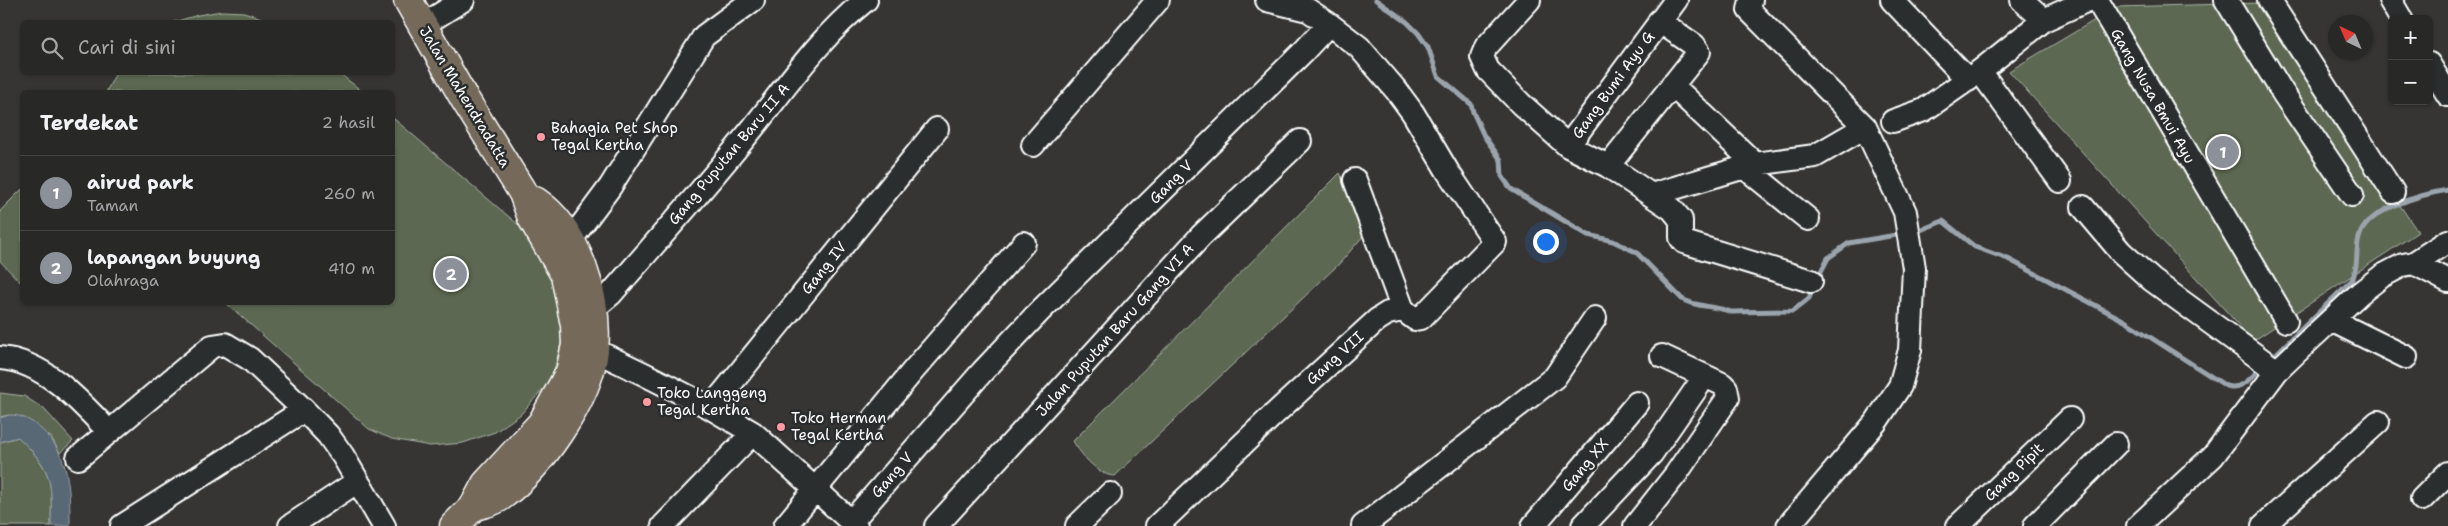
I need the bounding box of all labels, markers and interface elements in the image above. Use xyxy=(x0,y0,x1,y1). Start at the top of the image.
north arrow xyxy=(2328,15,2373,60)
map controls xyxy=(2388,15,2433,105)
button: + xyxy=(2388,15,2433,60)
search box xyxy=(20,20,395,75)
street label: Jalan Mahendradatta xyxy=(415,23,516,172)
street label: Gang Nusa Bmui Ayu xyxy=(2106,25,2200,167)
street label: Gang Bumi Ayu G xyxy=(1567,27,1659,143)
icon: search xyxy=(38,34,66,62)
text: Cari di sini xyxy=(78,35,176,60)
button: − xyxy=(2388,60,2433,105)
street label: Gang Puputan Baru II A xyxy=(664,79,794,229)
text: Terdekat xyxy=(40,109,138,137)
text: 2 hasil xyxy=(322,112,375,133)
place label: Bahagia Pet Shop Tegal Kertha xyxy=(551,118,678,155)
marker: Bahagia Pet Shop Tegal Kertha xyxy=(535,131,547,143)
pin: 1 xyxy=(2207,133,2239,171)
street label: Gang V xyxy=(1145,156,1197,208)
text: airud park xyxy=(87,170,194,195)
text: 1 xyxy=(52,183,60,204)
text: 260 m xyxy=(323,183,375,204)
text: Taman xyxy=(87,195,138,216)
your location xyxy=(1533,229,1559,255)
street label: Gang IV xyxy=(797,238,851,298)
street label: Jalan Puputan Baru Gang VI A xyxy=(1032,239,1198,421)
text: lapangan buyung xyxy=(87,245,260,270)
pin: 2 xyxy=(435,255,467,293)
text: 2 xyxy=(50,258,62,279)
text: 410 m xyxy=(328,258,375,279)
text: Olahraga xyxy=(87,270,159,291)
street label: Gang VII xyxy=(1302,327,1368,389)
place label: Toko Langgeng Tegal Kertha xyxy=(657,383,767,420)
marker: Toko Langgeng Tegal Kertha xyxy=(641,396,653,408)
place label: Toko Herman Tegal Kertha xyxy=(791,408,886,445)
marker: Toko Herman Tegal Kertha xyxy=(775,421,787,433)
street label: Gang XX xyxy=(1557,434,1613,496)
street label: Gang Pipit xyxy=(1980,438,2048,506)
street label: Gang V xyxy=(867,448,917,502)

